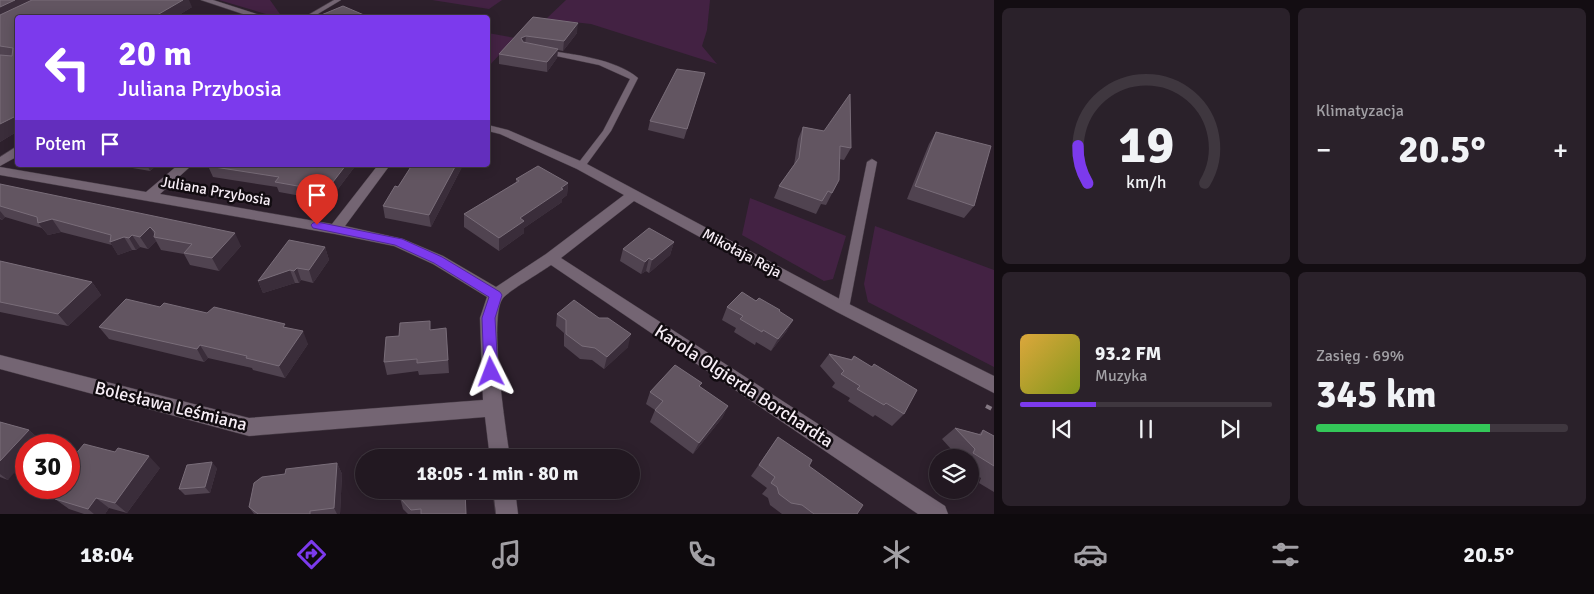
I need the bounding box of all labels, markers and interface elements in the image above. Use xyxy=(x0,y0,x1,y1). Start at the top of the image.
text: 20 m xyxy=(118,32,192,75)
icon: left xyxy=(35,35,100,100)
text: Juliana Przybosia xyxy=(118,75,282,102)
text: Klimatyzacja xyxy=(1316,101,1404,121)
text: 19 xyxy=(1118,113,1174,177)
text: 20.5° xyxy=(1398,126,1486,173)
icon: arrive xyxy=(96,130,124,158)
text: Potem xyxy=(35,132,86,156)
text: − xyxy=(1316,133,1331,167)
text: + xyxy=(1553,133,1568,167)
text: km/h xyxy=(1126,171,1166,193)
street label: Juliana Przybosia xyxy=(159,172,273,210)
pin xyxy=(296,174,338,225)
icon: arrive xyxy=(303,181,331,209)
street label: Mikołaja Reja xyxy=(699,225,785,281)
street label: Karola Olgierda Borchardta xyxy=(650,320,838,452)
text: 93.2 FM xyxy=(1095,342,1161,366)
position arrow xyxy=(464,345,516,397)
text: Zasięg · 69% xyxy=(1316,346,1404,366)
text: Muzyka xyxy=(1095,366,1147,386)
text: 345 km xyxy=(1316,371,1437,418)
street label: Bolesława Leśmiana xyxy=(93,376,249,436)
icon: previous xyxy=(1048,415,1076,443)
icon: pause xyxy=(1132,415,1160,443)
icon: next xyxy=(1216,415,1244,443)
speed limit sign: 30 xyxy=(15,434,80,499)
map controls xyxy=(929,449,979,499)
button: layers xyxy=(929,449,979,499)
text: 18:05 · 1 min · 80 m xyxy=(417,462,578,486)
icon: directions xyxy=(294,537,329,572)
icon: music xyxy=(489,537,524,572)
icon: phone xyxy=(684,537,719,572)
icon: climate xyxy=(879,537,914,572)
icon: car xyxy=(1073,537,1108,572)
icon: filters xyxy=(1268,537,1303,572)
text: 18:04 xyxy=(80,541,134,568)
text: 20.5° xyxy=(1463,541,1514,568)

